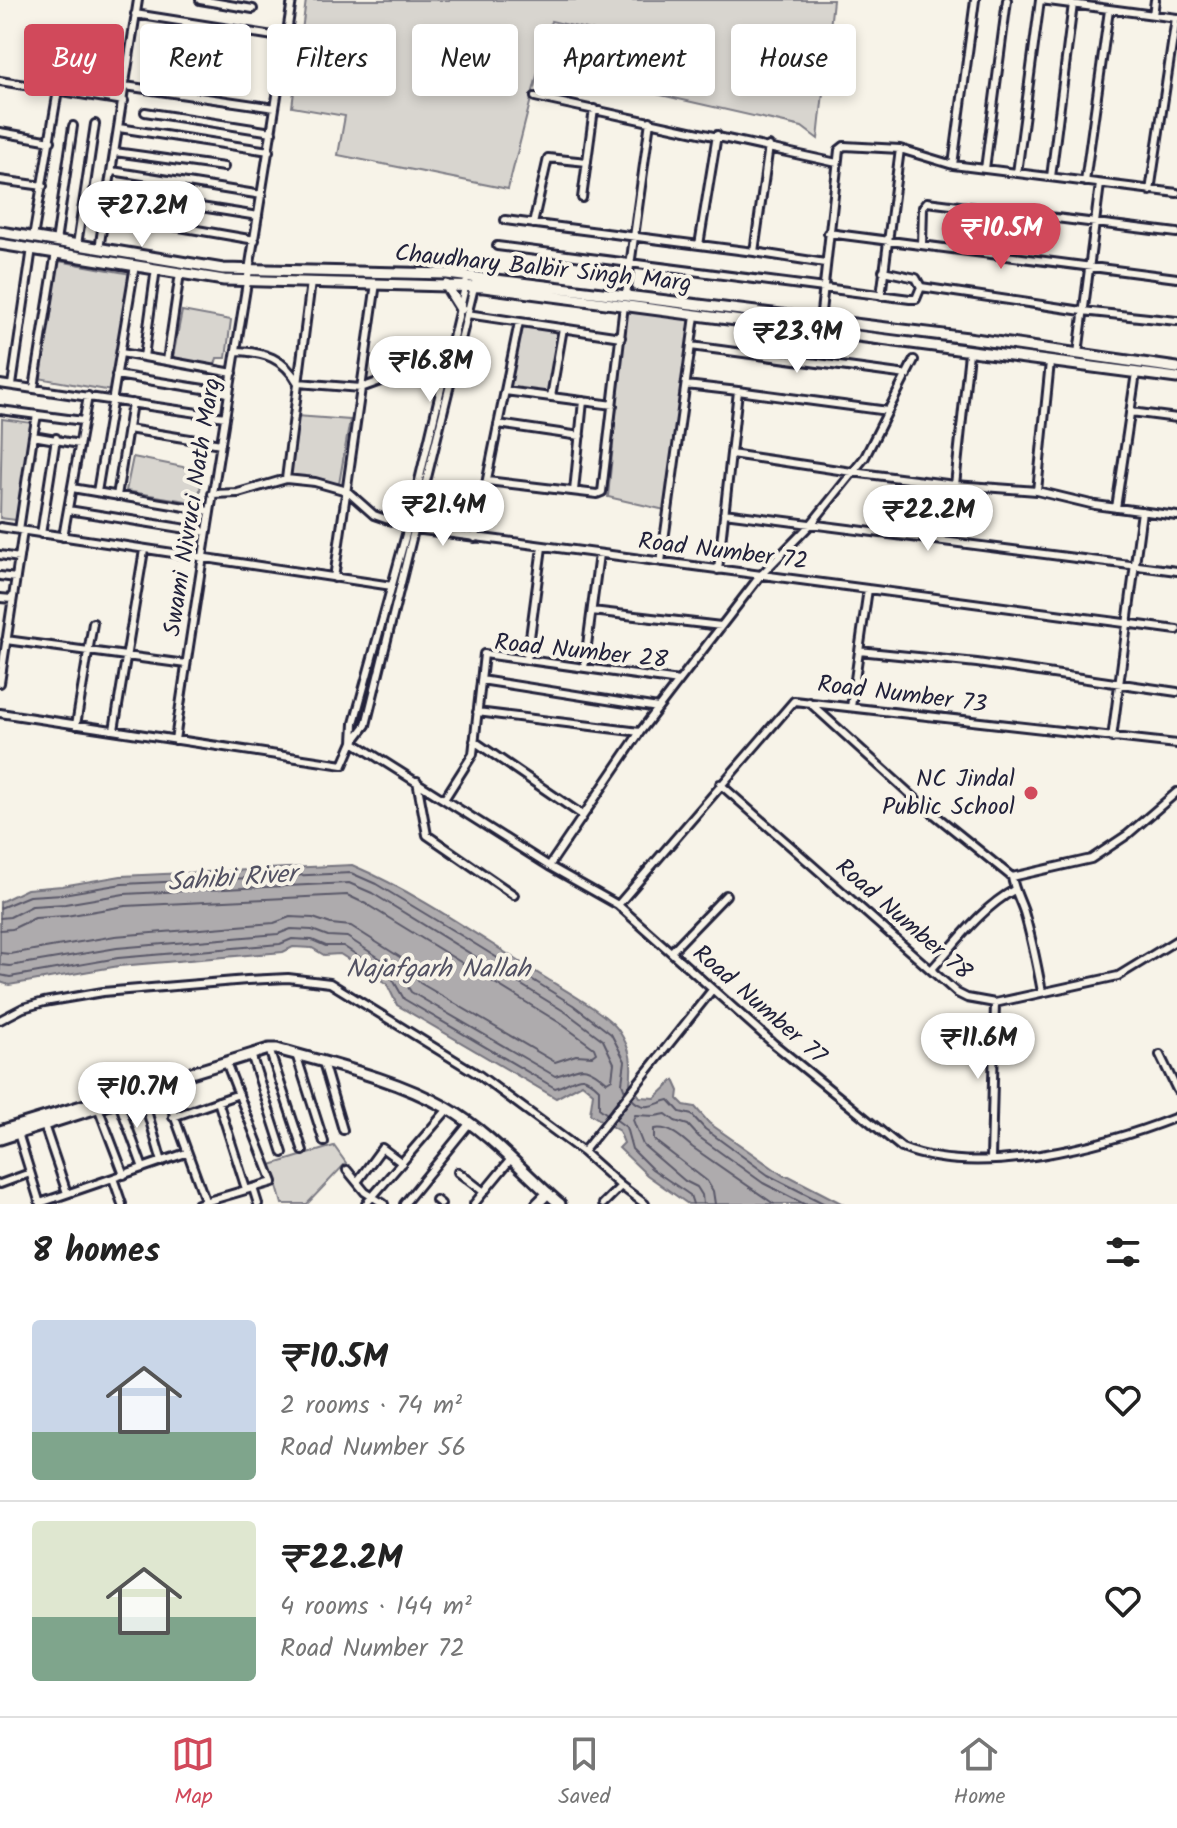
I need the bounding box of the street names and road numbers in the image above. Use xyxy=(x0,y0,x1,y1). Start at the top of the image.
street label: Chaudhary Balbir Singh Marg xyxy=(393,234,693,304)
street label: Swami Nivruci Nath Marg xyxy=(153,375,233,639)
street label: Road Number 72 xyxy=(636,522,810,582)
street label: Road Number 28 xyxy=(492,624,670,681)
street label: Road Number 73 xyxy=(815,665,989,725)
street label: Road Number 78 xyxy=(826,849,981,991)
street label: Road Number 77 xyxy=(683,935,836,1075)

